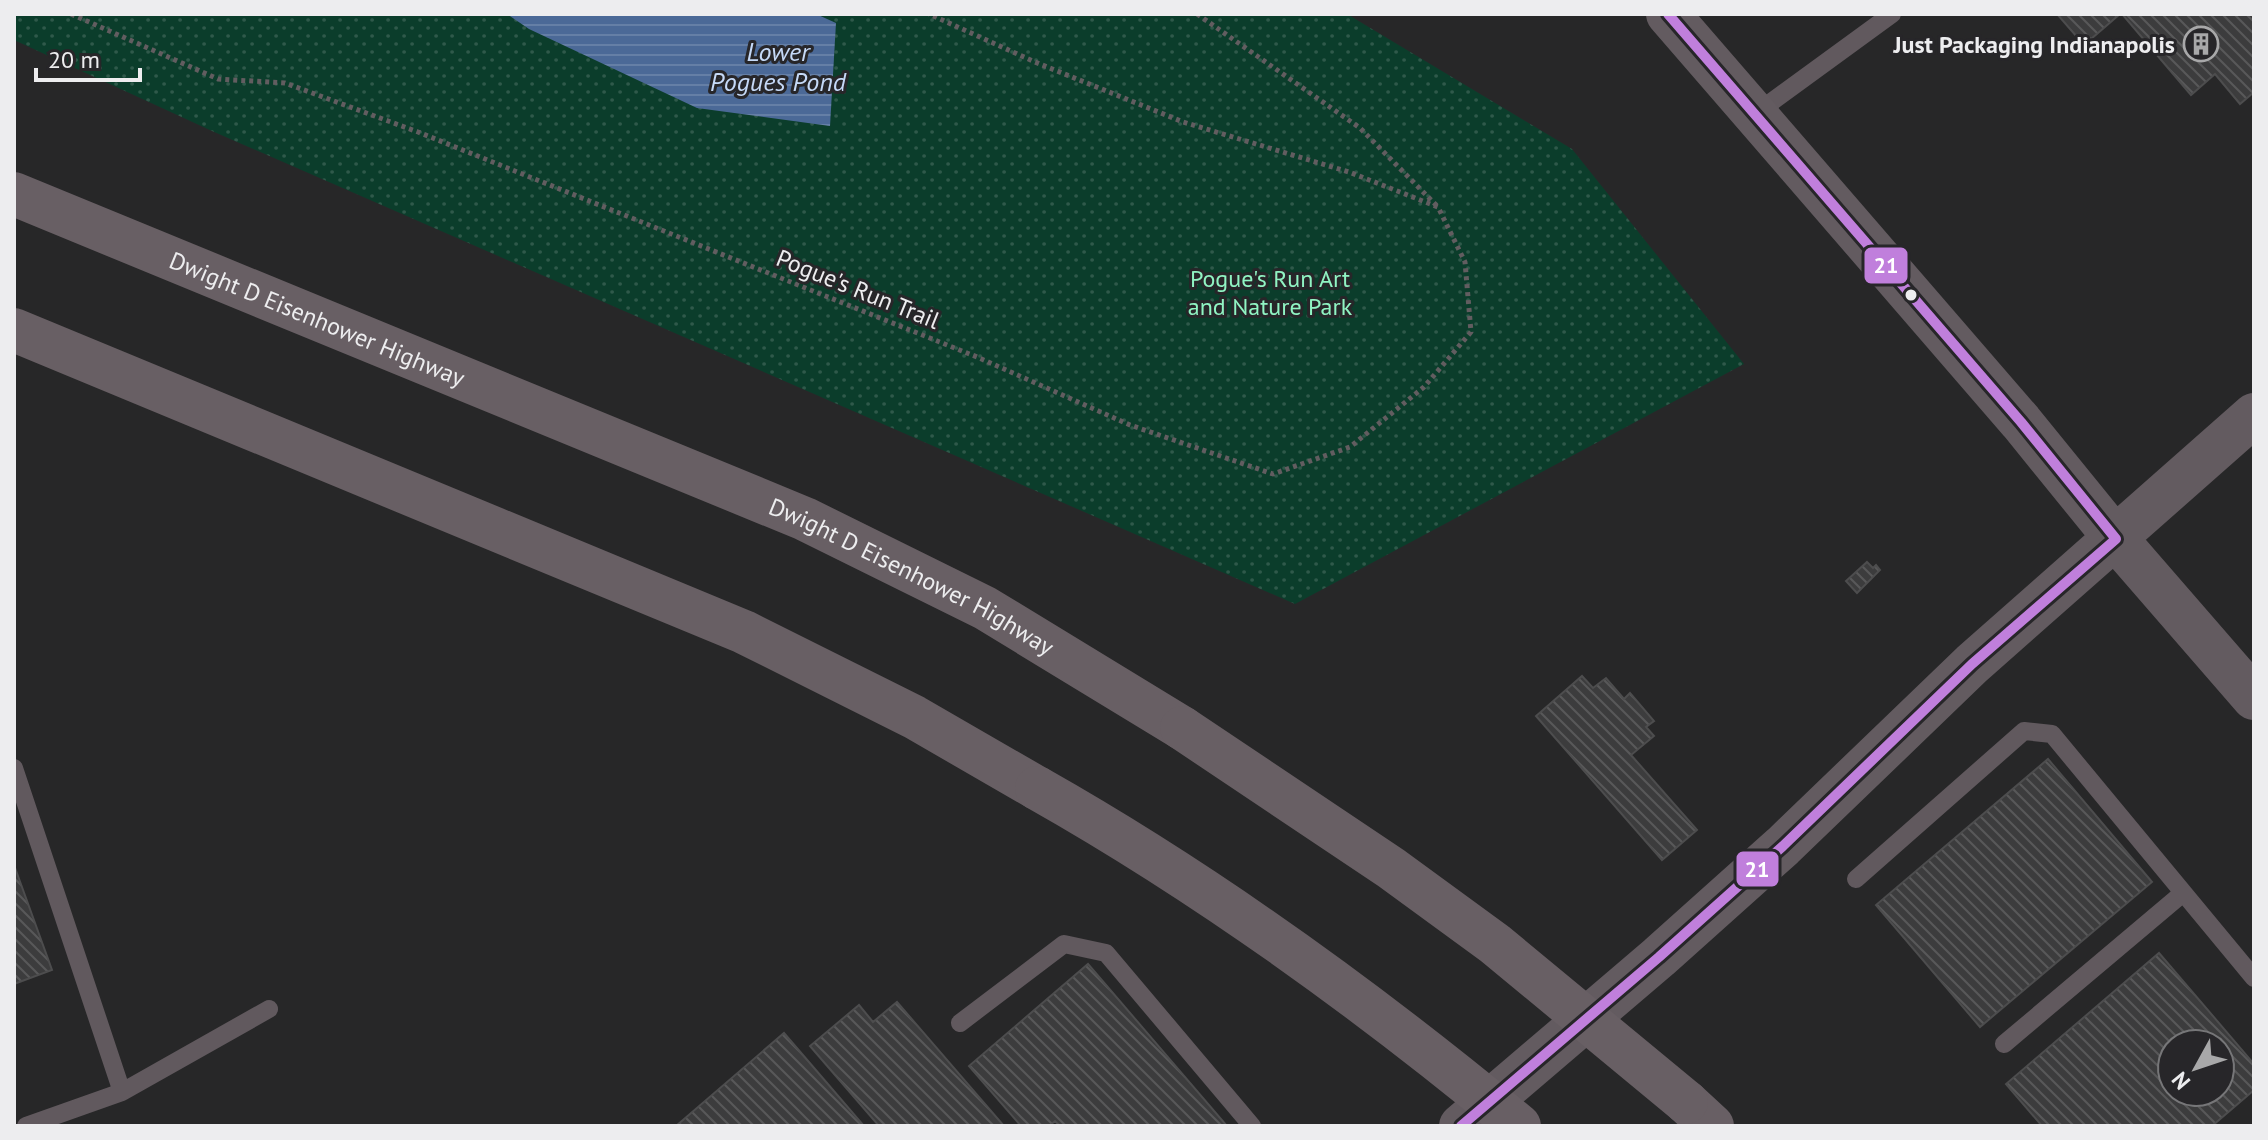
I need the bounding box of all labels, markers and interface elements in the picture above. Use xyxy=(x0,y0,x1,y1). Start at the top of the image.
building icon: Just Packaging Indianapolis xyxy=(2182,25,2220,63)
place label: Just Packaging Indianapolis xyxy=(1892,29,2175,60)
scale bar xyxy=(36,32,140,82)
water label: Lower Pogues Pond xyxy=(710,35,847,98)
text: 20 m xyxy=(48,44,100,75)
street label: Pogue's Run Trail xyxy=(772,242,944,336)
street label: Dwight D Eisenhower Highway xyxy=(165,244,470,393)
line badge: 21 xyxy=(1863,246,1909,285)
text: 21 xyxy=(1874,251,1898,279)
park label: Pogue's Run Art and Nature Park xyxy=(1188,263,1353,322)
unlabelled marker xyxy=(1903,287,1919,303)
street label: Dwight D Eisenhower Highway xyxy=(764,490,1060,662)
line badge: 21 xyxy=(1735,850,1780,888)
text: 21 xyxy=(1745,855,1769,883)
north arrow xyxy=(2156,1028,2236,1108)
text: N xyxy=(2165,1066,2196,1095)

